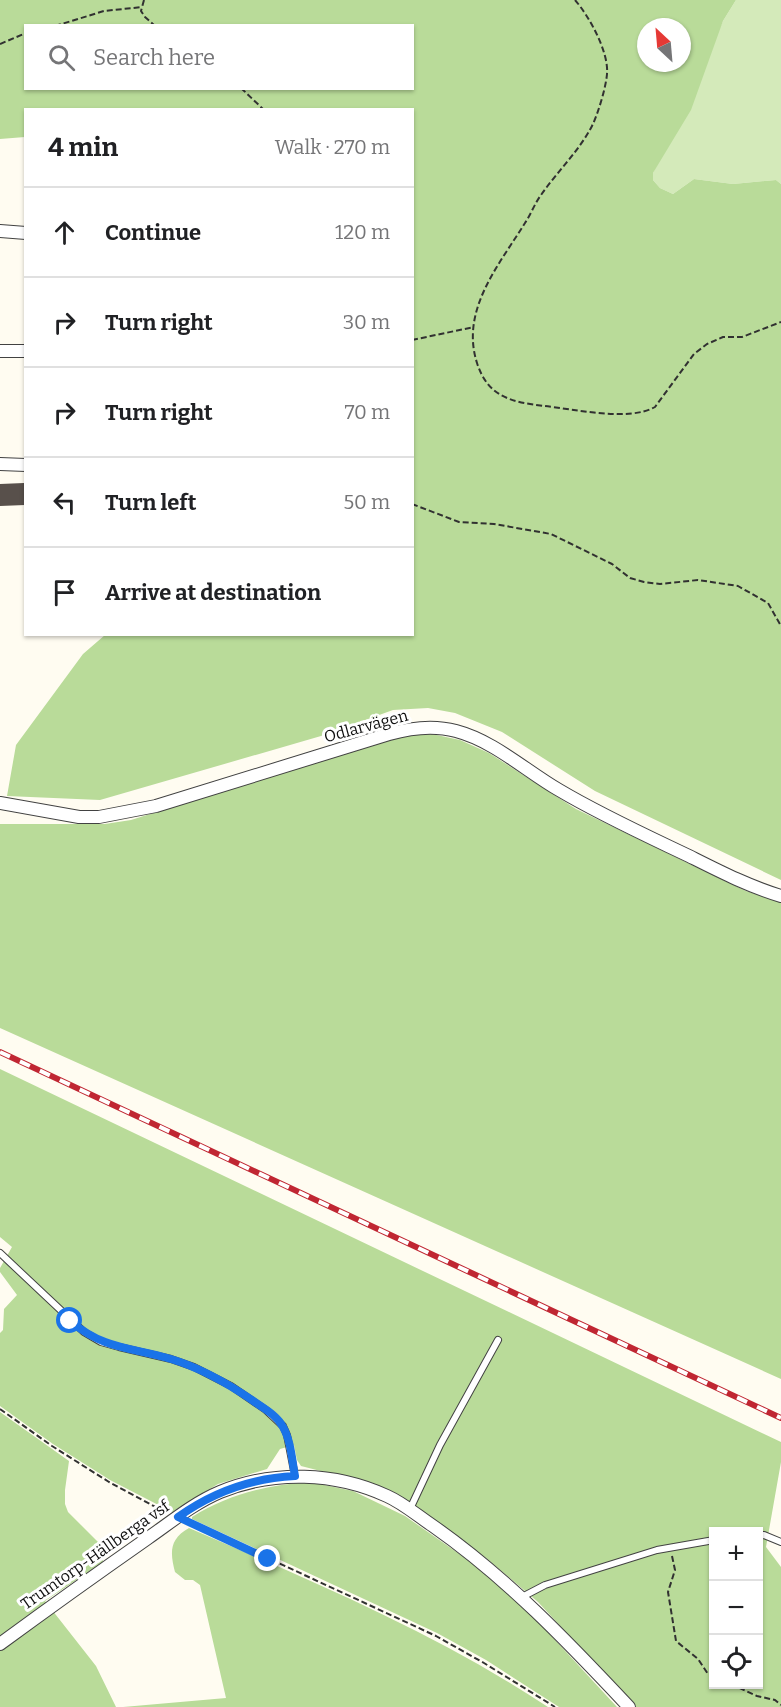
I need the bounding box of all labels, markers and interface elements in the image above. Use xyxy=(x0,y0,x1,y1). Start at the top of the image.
north arrow xyxy=(637,18,691,72)
search box xyxy=(24,24,414,90)
icon: search xyxy=(45,41,78,74)
text: Search here xyxy=(93,44,215,71)
text: 4 min xyxy=(48,132,118,163)
text: Walk · 270 m xyxy=(275,135,390,159)
icon: ahead xyxy=(48,216,81,249)
text: Continue xyxy=(105,219,201,246)
text: 120 m xyxy=(335,220,390,244)
icon: right xyxy=(48,306,81,339)
text: Turn right xyxy=(105,309,213,336)
text: 30 m xyxy=(343,310,390,334)
icon: right xyxy=(48,396,81,429)
text: Turn right xyxy=(105,399,213,426)
text: 70 m xyxy=(344,400,390,424)
icon: left xyxy=(48,486,81,519)
text: Turn left xyxy=(105,489,197,516)
text: 50 m xyxy=(343,490,390,514)
icon: arrive xyxy=(48,576,81,609)
text: Arrive at destination xyxy=(105,579,321,606)
street label: Odlarvägen xyxy=(322,706,410,746)
route start xyxy=(56,1307,82,1333)
street label: Trumtorp-Hällberga vsf xyxy=(17,1496,174,1614)
map controls xyxy=(709,1527,763,1689)
button: + xyxy=(709,1527,763,1581)
route end xyxy=(254,1545,280,1571)
button: − xyxy=(709,1581,763,1635)
button: locate xyxy=(709,1635,763,1689)

